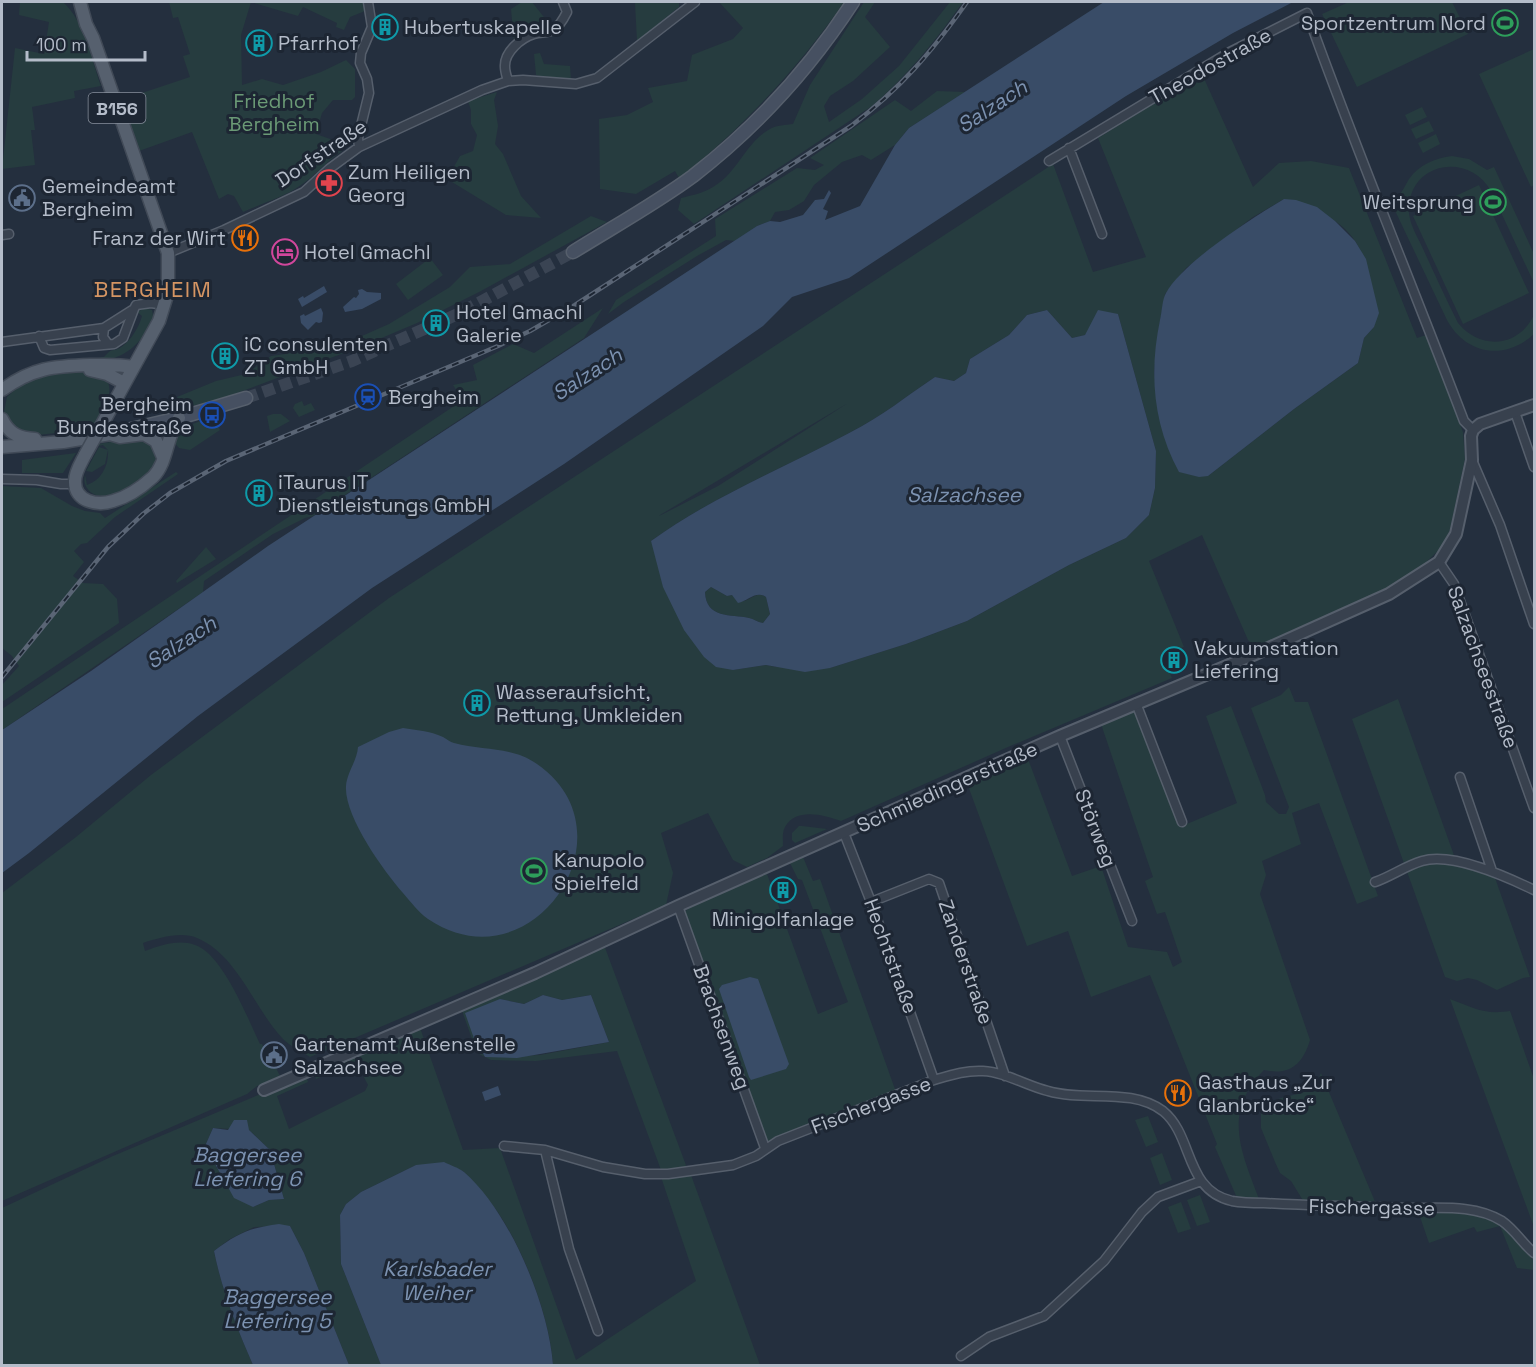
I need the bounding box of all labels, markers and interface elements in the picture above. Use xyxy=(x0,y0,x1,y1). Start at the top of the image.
sports icon: Sportzentrum Nord xyxy=(1490,8,1520,38)
place label: Sportzentrum Nord xyxy=(1301,10,1486,36)
building icon: Hubertuskapelle xyxy=(370,12,400,42)
place label: Hubertuskapelle xyxy=(404,14,562,40)
street label: Theodostraße xyxy=(1144,22,1276,110)
scale bar xyxy=(27,24,146,62)
building icon: Pfarrhof xyxy=(244,28,274,58)
place label: Pfarrhof xyxy=(278,30,358,56)
text: 100 m xyxy=(36,33,87,56)
water label: Salzach xyxy=(952,73,1033,139)
park label: Friedhof Bergheim xyxy=(228,88,320,137)
road number: B156 xyxy=(88,93,146,123)
street label: Dorfstraße xyxy=(270,113,372,193)
place label: Zum Heiligen Georg xyxy=(348,159,471,208)
pharmacy icon: Zum Heiligen Georg xyxy=(314,168,344,198)
place label: Gemeindeamt Bergheim xyxy=(42,173,176,222)
public building icon: Gemeindeamt Bergheim xyxy=(7,183,37,213)
sports icon: Weitsprung xyxy=(1478,187,1508,217)
place label: Weitsprung xyxy=(1363,189,1474,215)
restaurant icon: Franz der Wirt xyxy=(230,223,260,253)
place label: Franz der Wirt xyxy=(92,225,226,251)
hotel icon: Hotel Gmachl xyxy=(270,237,300,267)
place label: Hotel Gmachl xyxy=(304,239,431,265)
district label: BERGHEIM xyxy=(94,275,212,303)
place label: Hotel Gmachl Galerie xyxy=(456,299,583,348)
building icon: Hotel Gmachl Galerie xyxy=(421,308,451,338)
place label: iC consulenten ZT GmbH xyxy=(244,331,388,380)
building icon: iC consulenten ZT GmbH xyxy=(210,341,240,371)
water label: Salzach xyxy=(547,341,628,407)
station icon: Bergheim xyxy=(353,382,383,412)
place label: Bergheim xyxy=(388,384,479,410)
place label: Bergheim Bundesstraße xyxy=(56,391,192,440)
bus stop icon: Bergheim Bundesstraße xyxy=(197,400,227,430)
place label: iTaurus IT Dienstleistungs GmbH xyxy=(278,469,490,518)
building icon: iTaurus IT Dienstleistungs GmbH xyxy=(244,478,274,508)
water label: Salzachsee xyxy=(907,481,1023,508)
street label: Salzachseestraße xyxy=(1441,582,1525,752)
water label: Salzach xyxy=(141,609,222,675)
place label: Vakuumstation Liefering xyxy=(1194,635,1339,684)
building icon: Vakuumstation Liefering xyxy=(1159,645,1189,675)
place label: Wasseraufsicht, Rettung, Umkleiden xyxy=(496,679,683,728)
building icon: Wasseraufsicht, Rettung, Umkleiden xyxy=(462,688,492,718)
street label: Schmiedingerstraße xyxy=(853,735,1041,839)
street label: Störweg xyxy=(1069,785,1123,871)
place label: Kanupolo Spielfeld xyxy=(554,847,645,896)
sports icon: Kanupolo Spielfeld xyxy=(519,856,549,886)
building icon: Minigolfanlage xyxy=(768,875,798,905)
street label: Hechtstraße xyxy=(858,895,924,1017)
street label: Zanderstraße xyxy=(933,896,999,1028)
place label: Minigolfanlage xyxy=(712,906,854,932)
street label: Brachsenweg xyxy=(687,961,757,1093)
place label: Gartenamt Außenstelle Salzachsee xyxy=(294,1031,516,1080)
public building icon: Gartenamt Außenstelle Salzachsee xyxy=(259,1040,289,1070)
place label: Gasthaus „Zur Glanbrücke“ xyxy=(1198,1069,1333,1118)
street label: Fischergasse xyxy=(807,1070,935,1140)
restaurant icon: Gasthaus „Zur Glanbrücke“ xyxy=(1163,1078,1193,1108)
water label: Baggersee Liefering 6 xyxy=(193,1141,303,1192)
street label: Fischergasse xyxy=(1308,1193,1436,1221)
water label: Karlsbader Weiher xyxy=(383,1255,493,1306)
water label: Baggersee Liefering 5 xyxy=(223,1283,333,1334)

